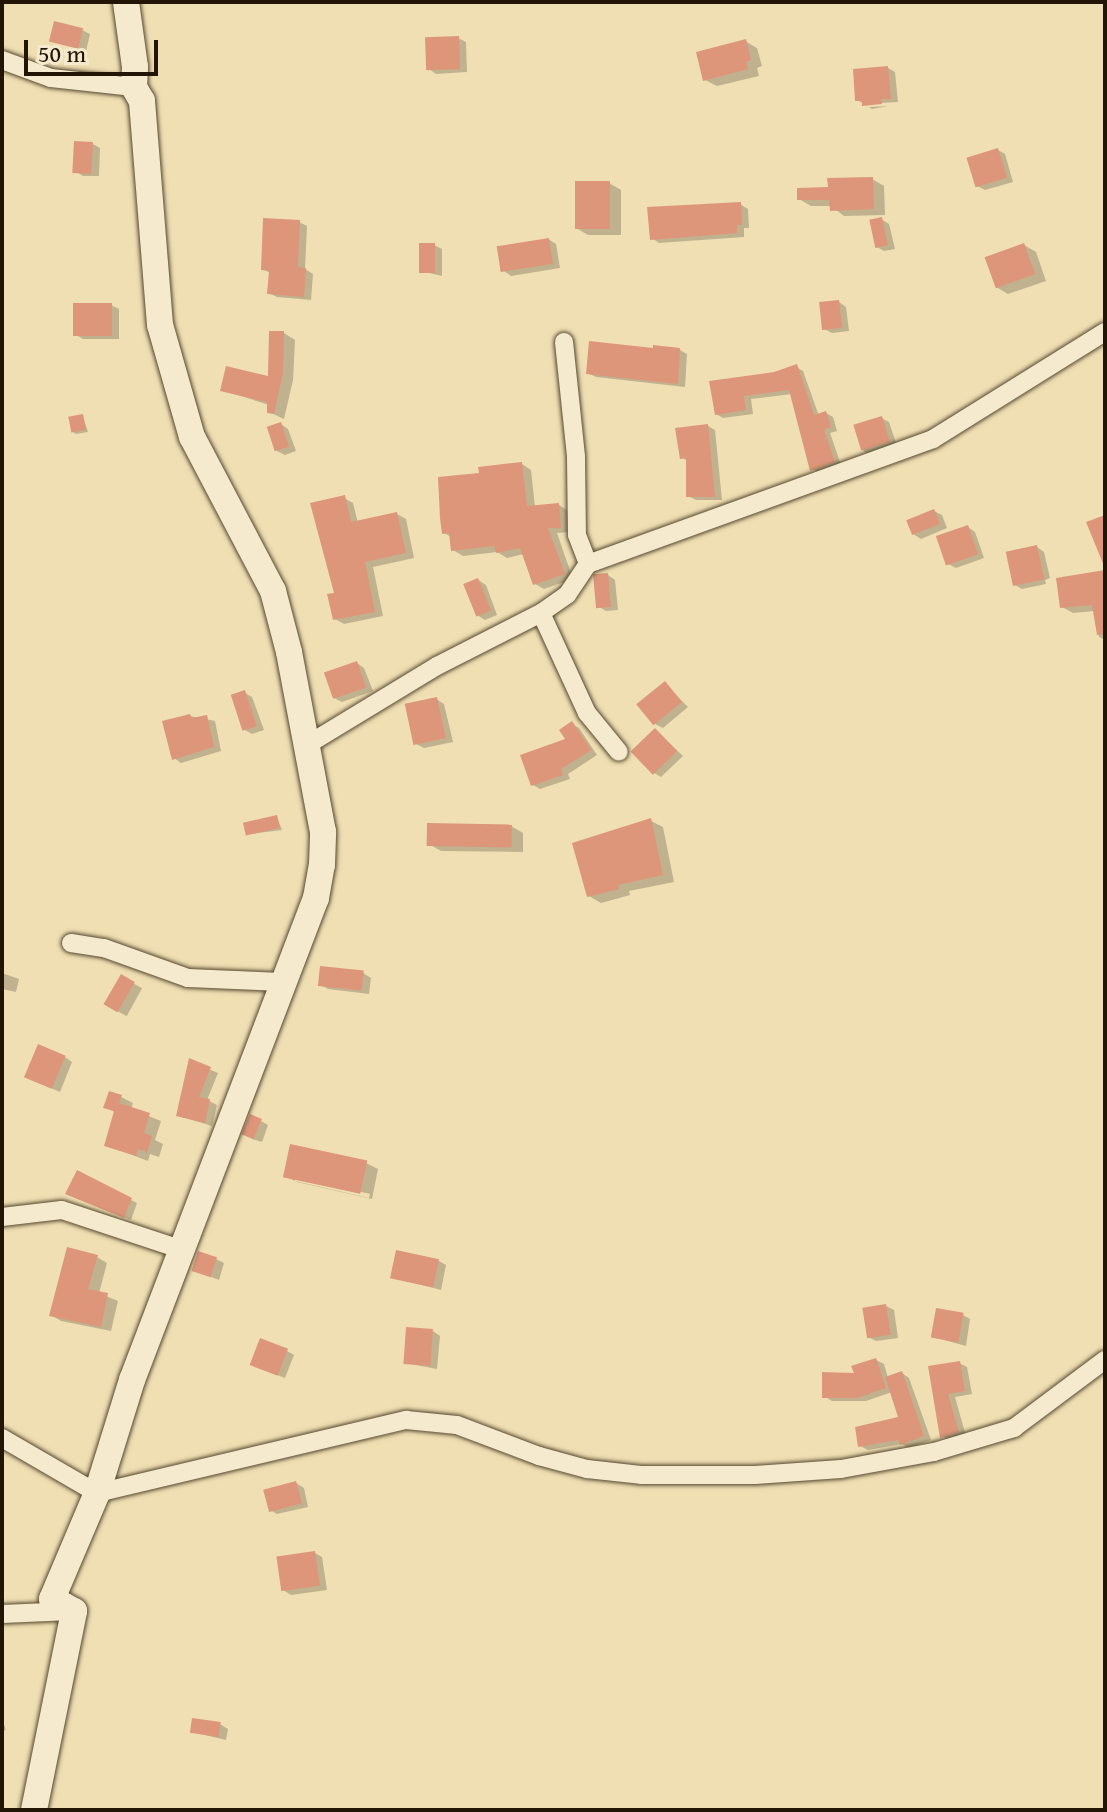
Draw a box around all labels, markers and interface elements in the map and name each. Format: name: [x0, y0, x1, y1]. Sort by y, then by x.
scale bar: [28, 24, 162, 74]
text: 50 m: [38, 36, 86, 71]

